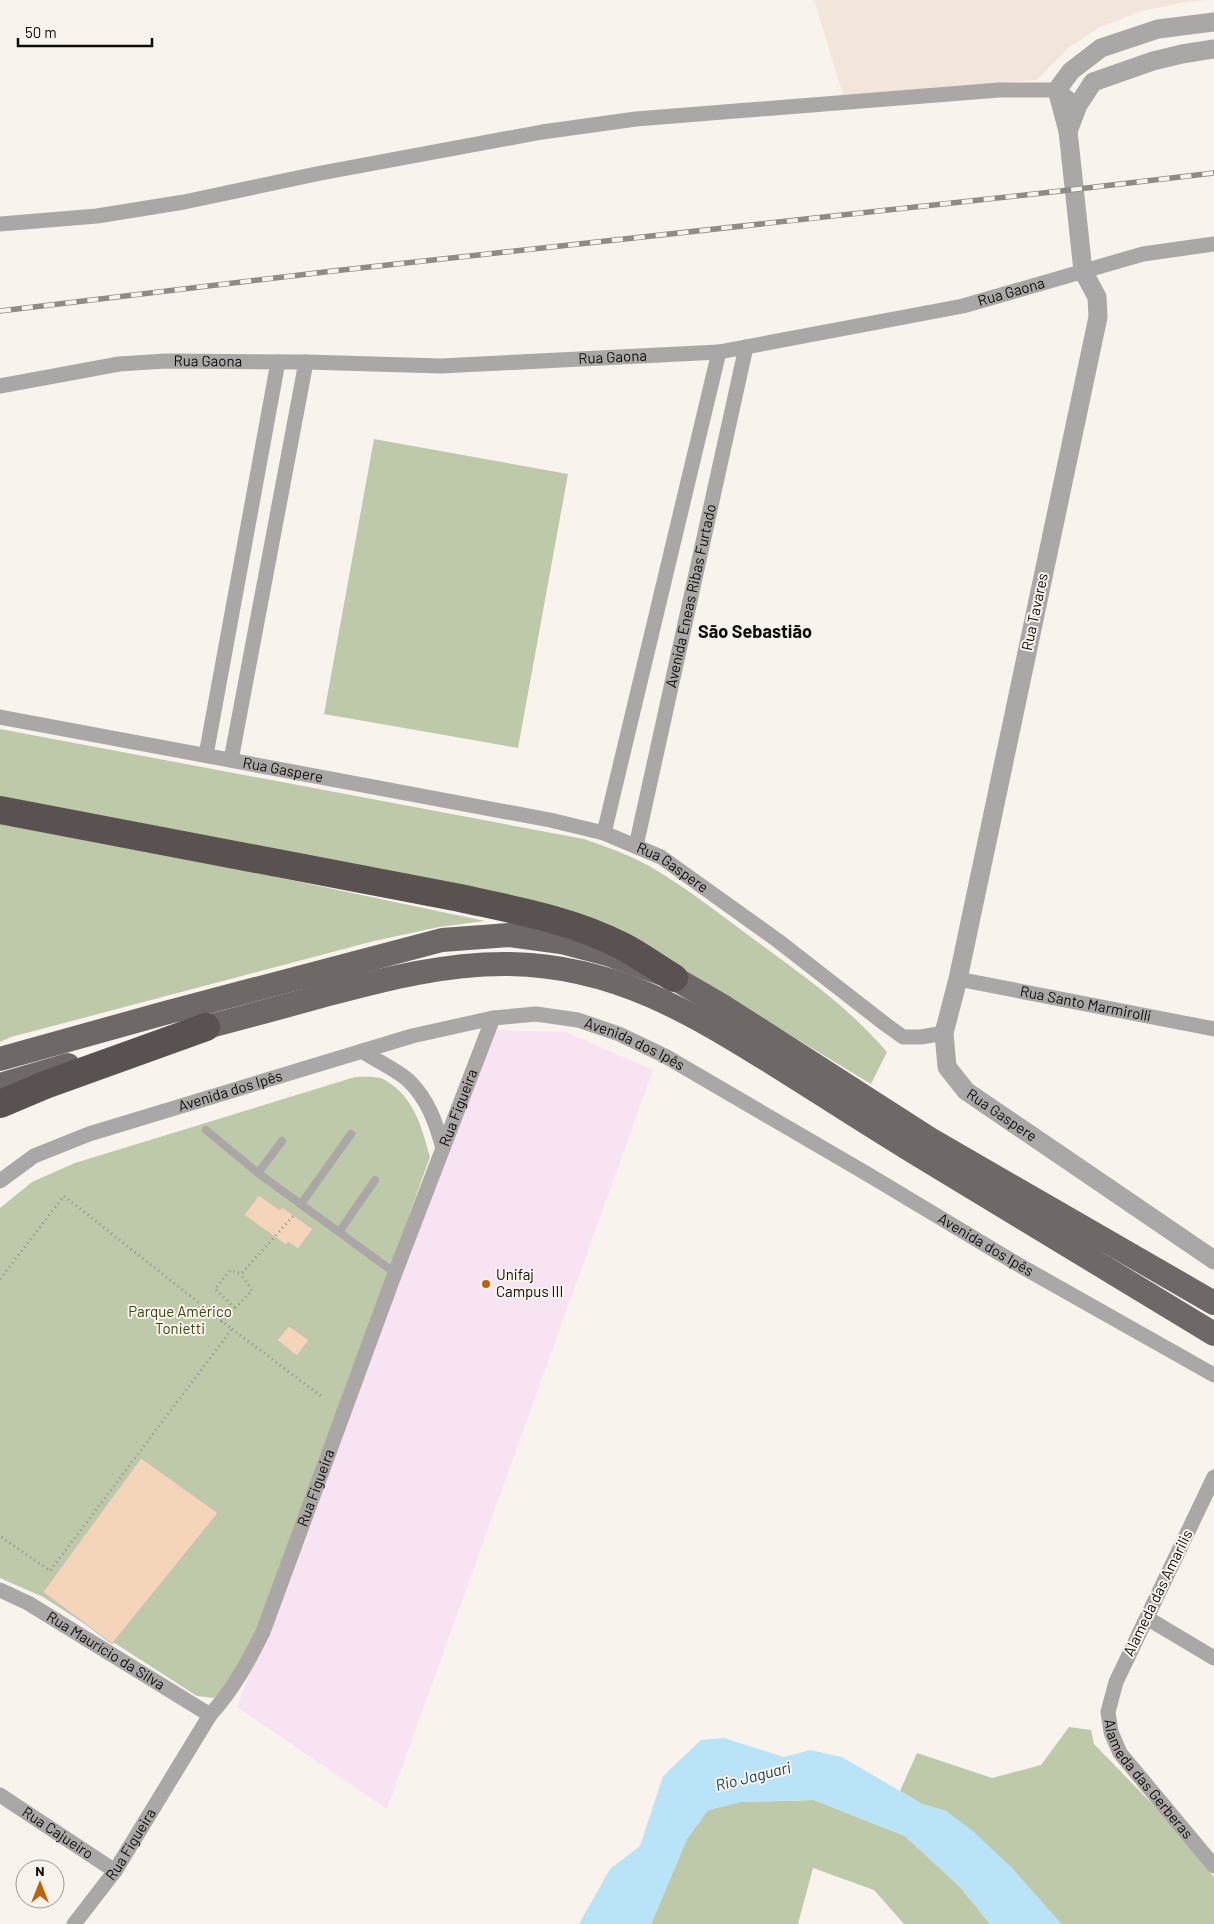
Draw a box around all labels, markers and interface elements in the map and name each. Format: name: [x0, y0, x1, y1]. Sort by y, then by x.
scale bar: [18, 15, 151, 47]
text: 50 m: [25, 23, 57, 41]
street label: Rua Gaona: [975, 273, 1046, 309]
street label: Rua Gaona: [578, 346, 647, 367]
street label: Rua Gaona: [174, 351, 242, 370]
street label: Avenida Eneas Ribas Furtado: [661, 502, 719, 689]
street label: Rua Tavares: [1017, 571, 1051, 652]
district label: São Sebastião: [698, 620, 812, 642]
street label: Rua Gaspere: [242, 753, 325, 785]
street label: Rua Gaspere: [634, 838, 712, 896]
street label: Rua Santo Marmirolli: [1019, 981, 1153, 1025]
street label: Avenida dos Ipês: [582, 1013, 688, 1074]
street label: Avenida dos Ipês: [176, 1066, 284, 1115]
street label: Rua Figueira: [435, 1066, 481, 1149]
street label: Rua Gaspere: [963, 1084, 1041, 1145]
street label: Avenida dos Ipês: [935, 1209, 1037, 1279]
place label: Unifaj Campus III: [496, 1265, 563, 1300]
marker: Unifaj Campus III: [480, 1278, 492, 1290]
park label: Parque Américo Tonietti: [128, 1302, 232, 1337]
street label: Rua Figueira: [293, 1446, 338, 1529]
street label: Alameda das Amarilis: [1119, 1526, 1196, 1659]
street label: Rua Maurício da Silva: [44, 1607, 169, 1693]
street label: Alameda das Gerberas: [1101, 1718, 1197, 1842]
water label: Rio Jaguari: [713, 1757, 793, 1794]
street label: Rua Cajueiro: [19, 1802, 97, 1862]
street label: Rua Figueira: [101, 1805, 159, 1884]
north arrow: [15, 1859, 65, 1909]
text: N: [35, 1862, 45, 1879]

